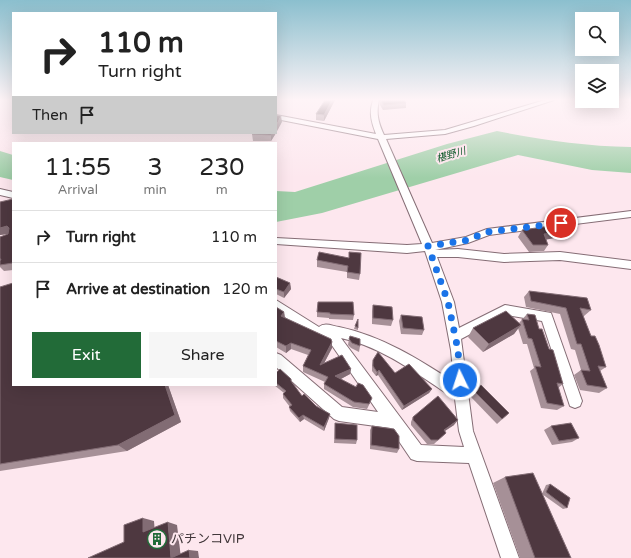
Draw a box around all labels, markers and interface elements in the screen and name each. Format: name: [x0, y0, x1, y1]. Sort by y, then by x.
map controls: [575, 12, 619, 108]
button: search: [575, 12, 619, 56]
text: 110 m: [98, 26, 184, 60]
icon: right: [32, 28, 84, 80]
text: Turn right: [98, 60, 182, 82]
button: layers: [575, 64, 619, 108]
icon: arrive: [76, 104, 98, 126]
text: Then: [32, 106, 68, 124]
water label: 椹野川: [435, 145, 468, 165]
text: 11:55: [45, 153, 111, 182]
text: 3: [148, 153, 163, 182]
text: 230: [199, 153, 244, 182]
text: Arrival: [58, 182, 98, 198]
text: min: [144, 182, 167, 198]
text: m: [216, 182, 228, 198]
pin: [544, 206, 578, 240]
icon: arrive: [550, 212, 572, 234]
icon: right: [32, 226, 54, 248]
text: Turn right: [66, 228, 136, 246]
text: 110 m: [211, 228, 257, 246]
icon: arrive: [32, 278, 54, 300]
text: Arrive at destination: [66, 280, 210, 298]
text: 120 m: [222, 280, 268, 298]
button: Exit: [32, 332, 141, 378]
button: Share: [149, 332, 257, 378]
position arrow: [439, 359, 481, 401]
building icon: パチンコVIP: [146, 528, 168, 550]
place label: パチンコVIP: [171, 531, 245, 547]

